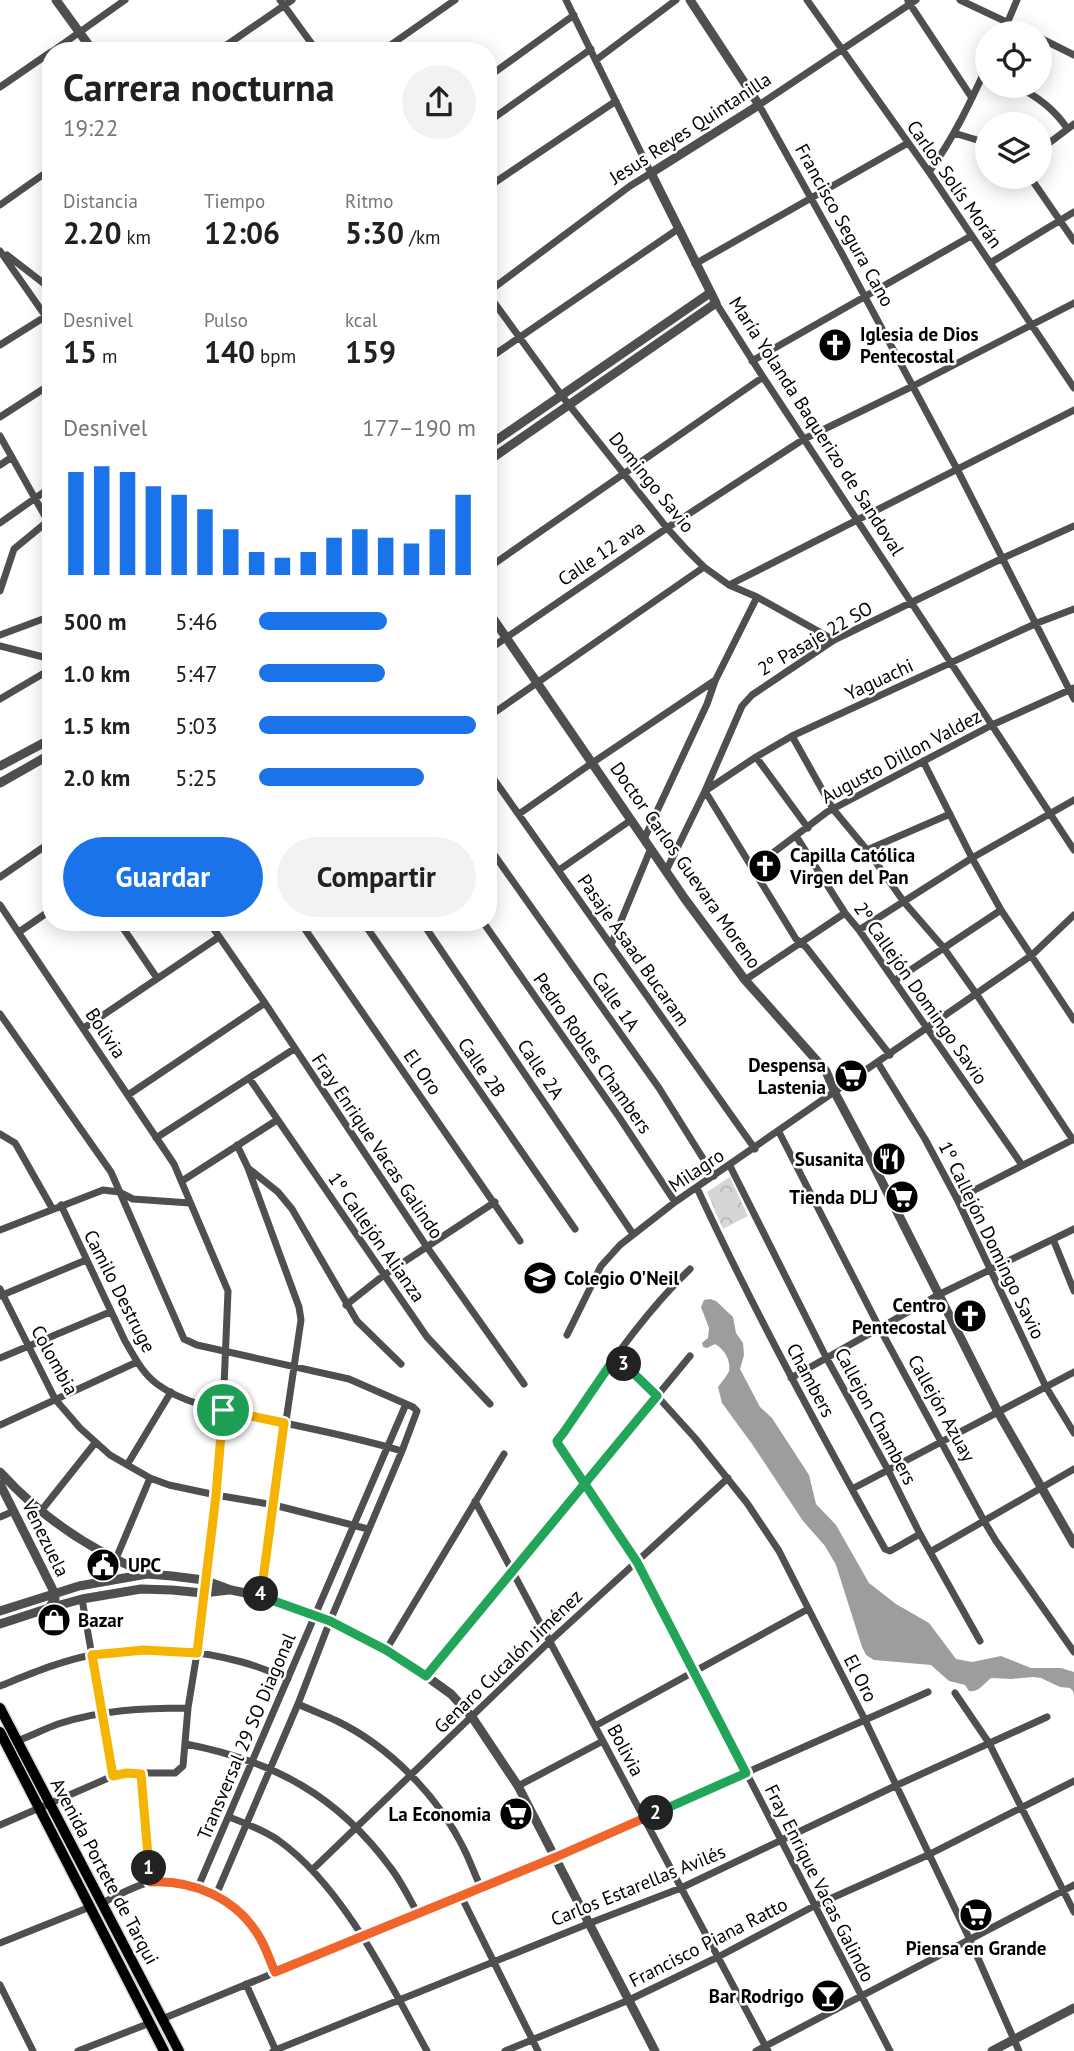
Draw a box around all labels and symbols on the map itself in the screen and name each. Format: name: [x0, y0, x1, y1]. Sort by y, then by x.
street label: Jesus Reyes Quintanilla: [604, 67, 775, 190]
street label: Carlos Solís Morán: [902, 115, 1008, 253]
street label: Francisco Segura Cano: [790, 139, 900, 311]
street label: María Yolanda Baquerizo de Sandoval: [724, 292, 910, 560]
place label: Iglesia de Dios Pentecostal: [860, 322, 979, 368]
church icon: Iglesia de Dios Pentecostal: [816, 326, 854, 364]
street label: Domingo Savio: [604, 427, 700, 537]
street label: Calle 12 ava: [553, 515, 649, 591]
street label: 2º Pasaje 22 SO: [753, 595, 877, 681]
street label: Yaguachi: [841, 653, 917, 705]
street label: Augusto Dillon Valdez: [817, 704, 985, 808]
street label: Doctor Carlos Guevara Moreno: [605, 757, 767, 973]
place label: Capilla Católica Virgen del Pan: [789, 843, 915, 889]
church icon: Capilla Católica Virgen del Pan: [746, 847, 784, 885]
street label: Pasaje Asaad Bucaram: [573, 869, 695, 1031]
street label: 2º Callejón Domingo Savio: [849, 897, 993, 1089]
street label: Calle 1A: [587, 967, 645, 1035]
street label: Pedro Robles Chambers: [528, 968, 658, 1138]
street label: Bolivia: [81, 1003, 131, 1063]
street label: Calle 2B: [453, 1033, 511, 1101]
street label: Calle 2A: [512, 1034, 570, 1104]
street label: El Oro: [399, 1044, 447, 1100]
street label: Fray Enrique Vacas Galindo: [307, 1049, 449, 1243]
place label: Despensa Lastenia: [748, 1053, 826, 1099]
supermarket icon: Despensa Lastenia: [832, 1057, 870, 1095]
street label: 1º Callejón Domingo Savio: [934, 1137, 1050, 1343]
restaurant icon: Susanita: [870, 1140, 908, 1178]
street label: Milagro: [664, 1143, 728, 1197]
place label: Susanita: [795, 1147, 864, 1171]
street label: 1º Callejón Alianza: [323, 1167, 431, 1307]
supermarket icon: Tienda DLJ: [883, 1178, 921, 1216]
place label: Tienda DLJ: [789, 1185, 878, 1209]
street label: Camilo Destruge: [79, 1226, 161, 1356]
school or university icon: Colegio O'Neil: [521, 1259, 559, 1297]
place label: Colegio O'Neil: [564, 1266, 679, 1290]
place label: Centro Pentecostal: [852, 1293, 946, 1339]
church icon: Centro Pentecostal: [951, 1297, 989, 1335]
street label: Colombia: [26, 1321, 84, 1399]
street label: Chambers: [782, 1339, 840, 1421]
street label: Callejon Chambers: [830, 1343, 922, 1489]
pin: 3: [606, 1346, 642, 1382]
street label: Callejón Azuay: [903, 1350, 981, 1466]
pin: [193, 1380, 253, 1440]
street label: Venezuela: [17, 1495, 75, 1580]
public building icon: UPC: [84, 1546, 122, 1584]
place label: UPC: [128, 1553, 162, 1577]
pin: 4: [244, 1576, 278, 1612]
street label: Genaro Cucalón Jiménez: [429, 1584, 587, 1738]
shop icon: Bazar: [35, 1601, 73, 1639]
place label: Bazar: [78, 1608, 124, 1632]
street label: Transversal 29 SO Diagonal: [191, 1628, 301, 1843]
street label: El Oro: [839, 1650, 883, 1706]
street label: Bolivia: [602, 1720, 650, 1780]
street label: Avenida Portete de Tarqui: [46, 1774, 164, 1968]
street label: Fray Enrique Vacas Galindo: [760, 1780, 880, 1986]
supermarket icon: La Economia: [497, 1795, 535, 1833]
pin: 2: [638, 1796, 674, 1830]
place label: La Economia: [389, 1802, 491, 1826]
street label: Carlos Estarellas Avilés: [547, 1839, 729, 1931]
pin: 1: [132, 1850, 166, 1885]
street label: Francisco Piana Ratto: [625, 1892, 791, 1992]
supermarket icon: Piensa en Grande: [957, 1896, 995, 1934]
place label: Piensa en Grande: [906, 1936, 1046, 1960]
bar icon: Bar Rodrigo: [809, 1977, 847, 2015]
place label: Bar Rodrigo: [709, 1984, 804, 2008]

